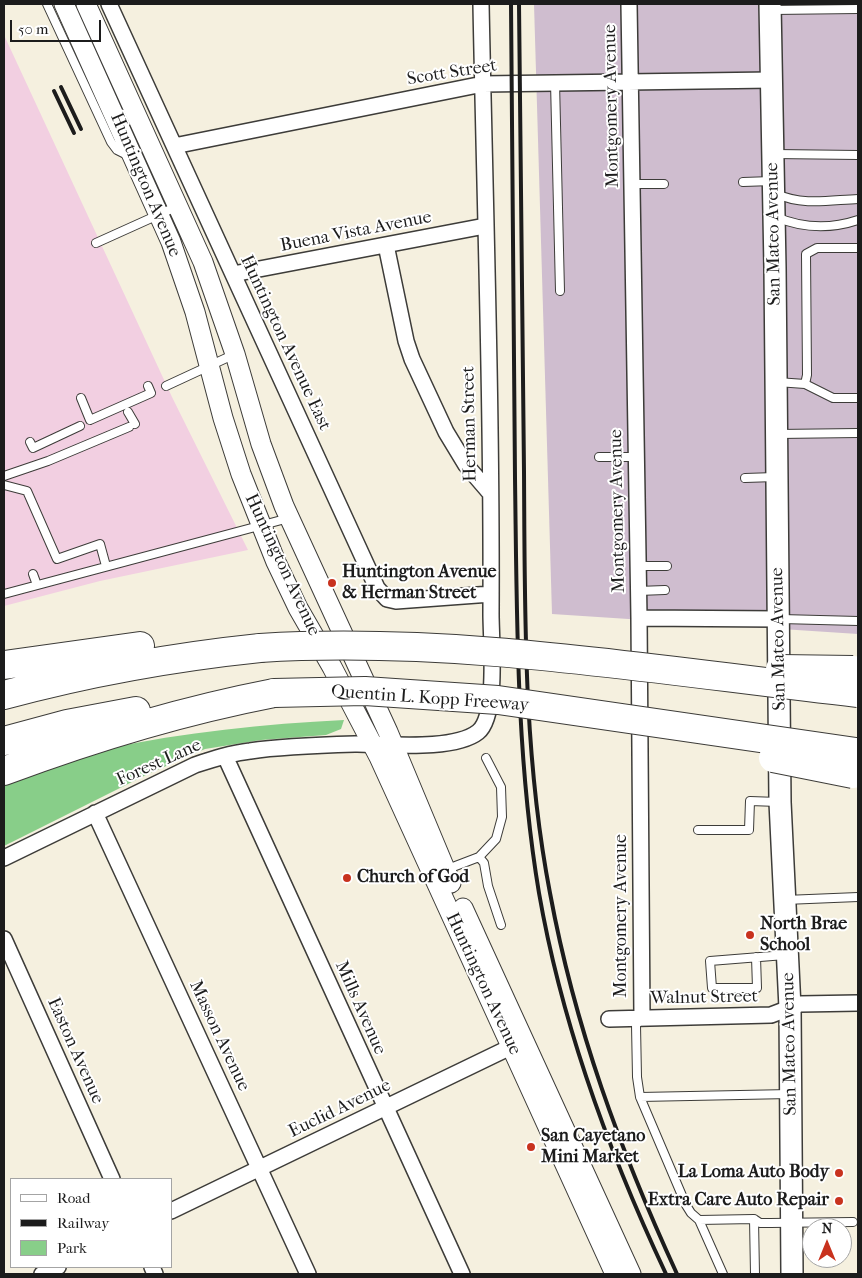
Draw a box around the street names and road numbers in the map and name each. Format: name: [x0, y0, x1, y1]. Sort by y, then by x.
street label: Montgomery Avenue: [600, 24, 624, 188]
street label: Scott Street: [406, 55, 498, 91]
street label: Huntington Avenue: [105, 110, 185, 260]
street label: San Mateo Avenue: [762, 162, 786, 306]
street label: Buena Vista Avenue: [279, 207, 433, 257]
street label: Huntington Avenue East: [235, 252, 335, 434]
street label: Herman Street: [458, 366, 482, 482]
street label: Montgomery Avenue: [606, 429, 630, 593]
street label: Huntington Avenue: [240, 490, 324, 640]
street label: San Mateo Avenue: [767, 567, 791, 711]
street label: Quentin L. Kopp Freeway: [330, 681, 530, 717]
street label: Forest Lane: [113, 735, 205, 791]
street label: Montgomery Avenue: [611, 834, 633, 998]
street label: Huntington Avenue: [441, 909, 525, 1059]
street label: Mills Avenue: [330, 958, 390, 1058]
street label: San Mateo Avenue: [778, 972, 802, 1116]
street label: Masson Avenue: [184, 977, 254, 1095]
street label: Walnut Street: [650, 986, 758, 1010]
street label: Easton Avenue: [42, 995, 108, 1107]
street label: Euclid Avenue: [285, 1075, 395, 1143]

